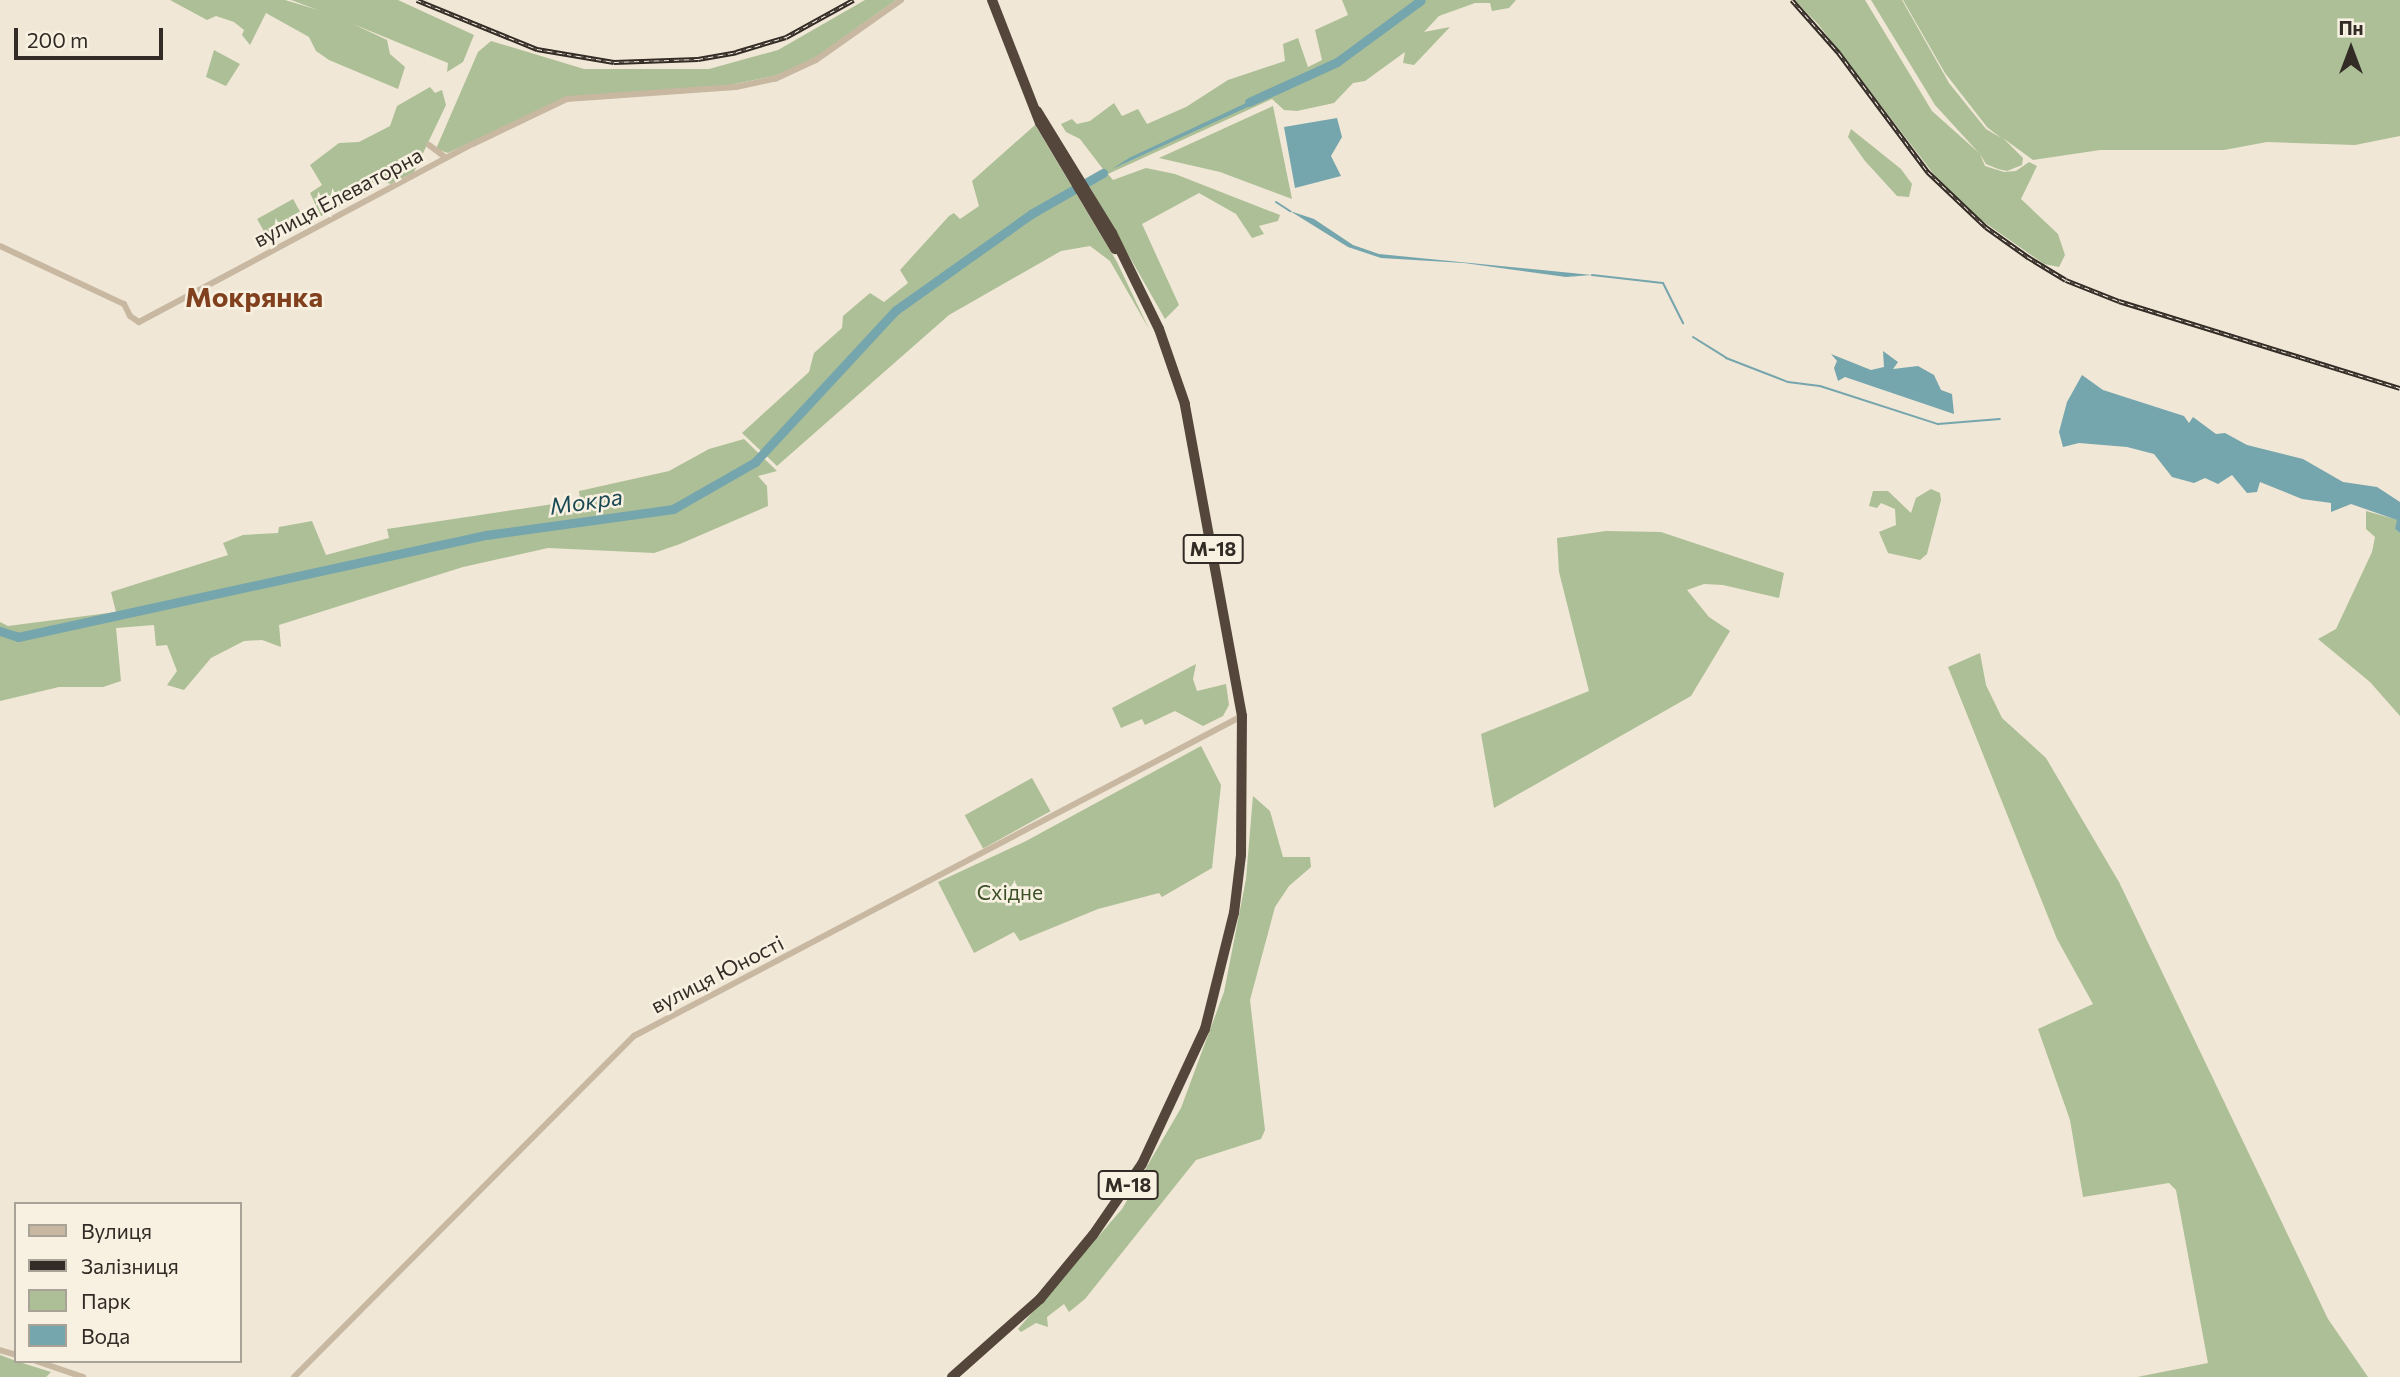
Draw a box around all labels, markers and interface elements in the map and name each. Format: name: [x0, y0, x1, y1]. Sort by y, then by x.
scale bar: [18, 14, 166, 58]
north arrow: [2316, 14, 2386, 84]
text: Пн: [2338, 16, 2364, 39]
text: 200 m: [27, 27, 88, 52]
street label: вулиця Елеваторна: [249, 142, 427, 252]
district label: Мокрянка: [185, 279, 323, 313]
water label: Мокра: [548, 482, 624, 520]
road number: М-18: [1182, 534, 1244, 564]
park label: Східне: [977, 879, 1043, 905]
street label: вулиця Юності: [646, 930, 788, 1018]
road number: М-18: [1096, 1170, 1160, 1200]
legend: [14, 1202, 242, 1363]
text: Вулиця: [81, 1218, 152, 1243]
text: Залізниця: [81, 1253, 179, 1278]
text: Парк: [81, 1288, 131, 1313]
text: Вода: [81, 1323, 130, 1348]

